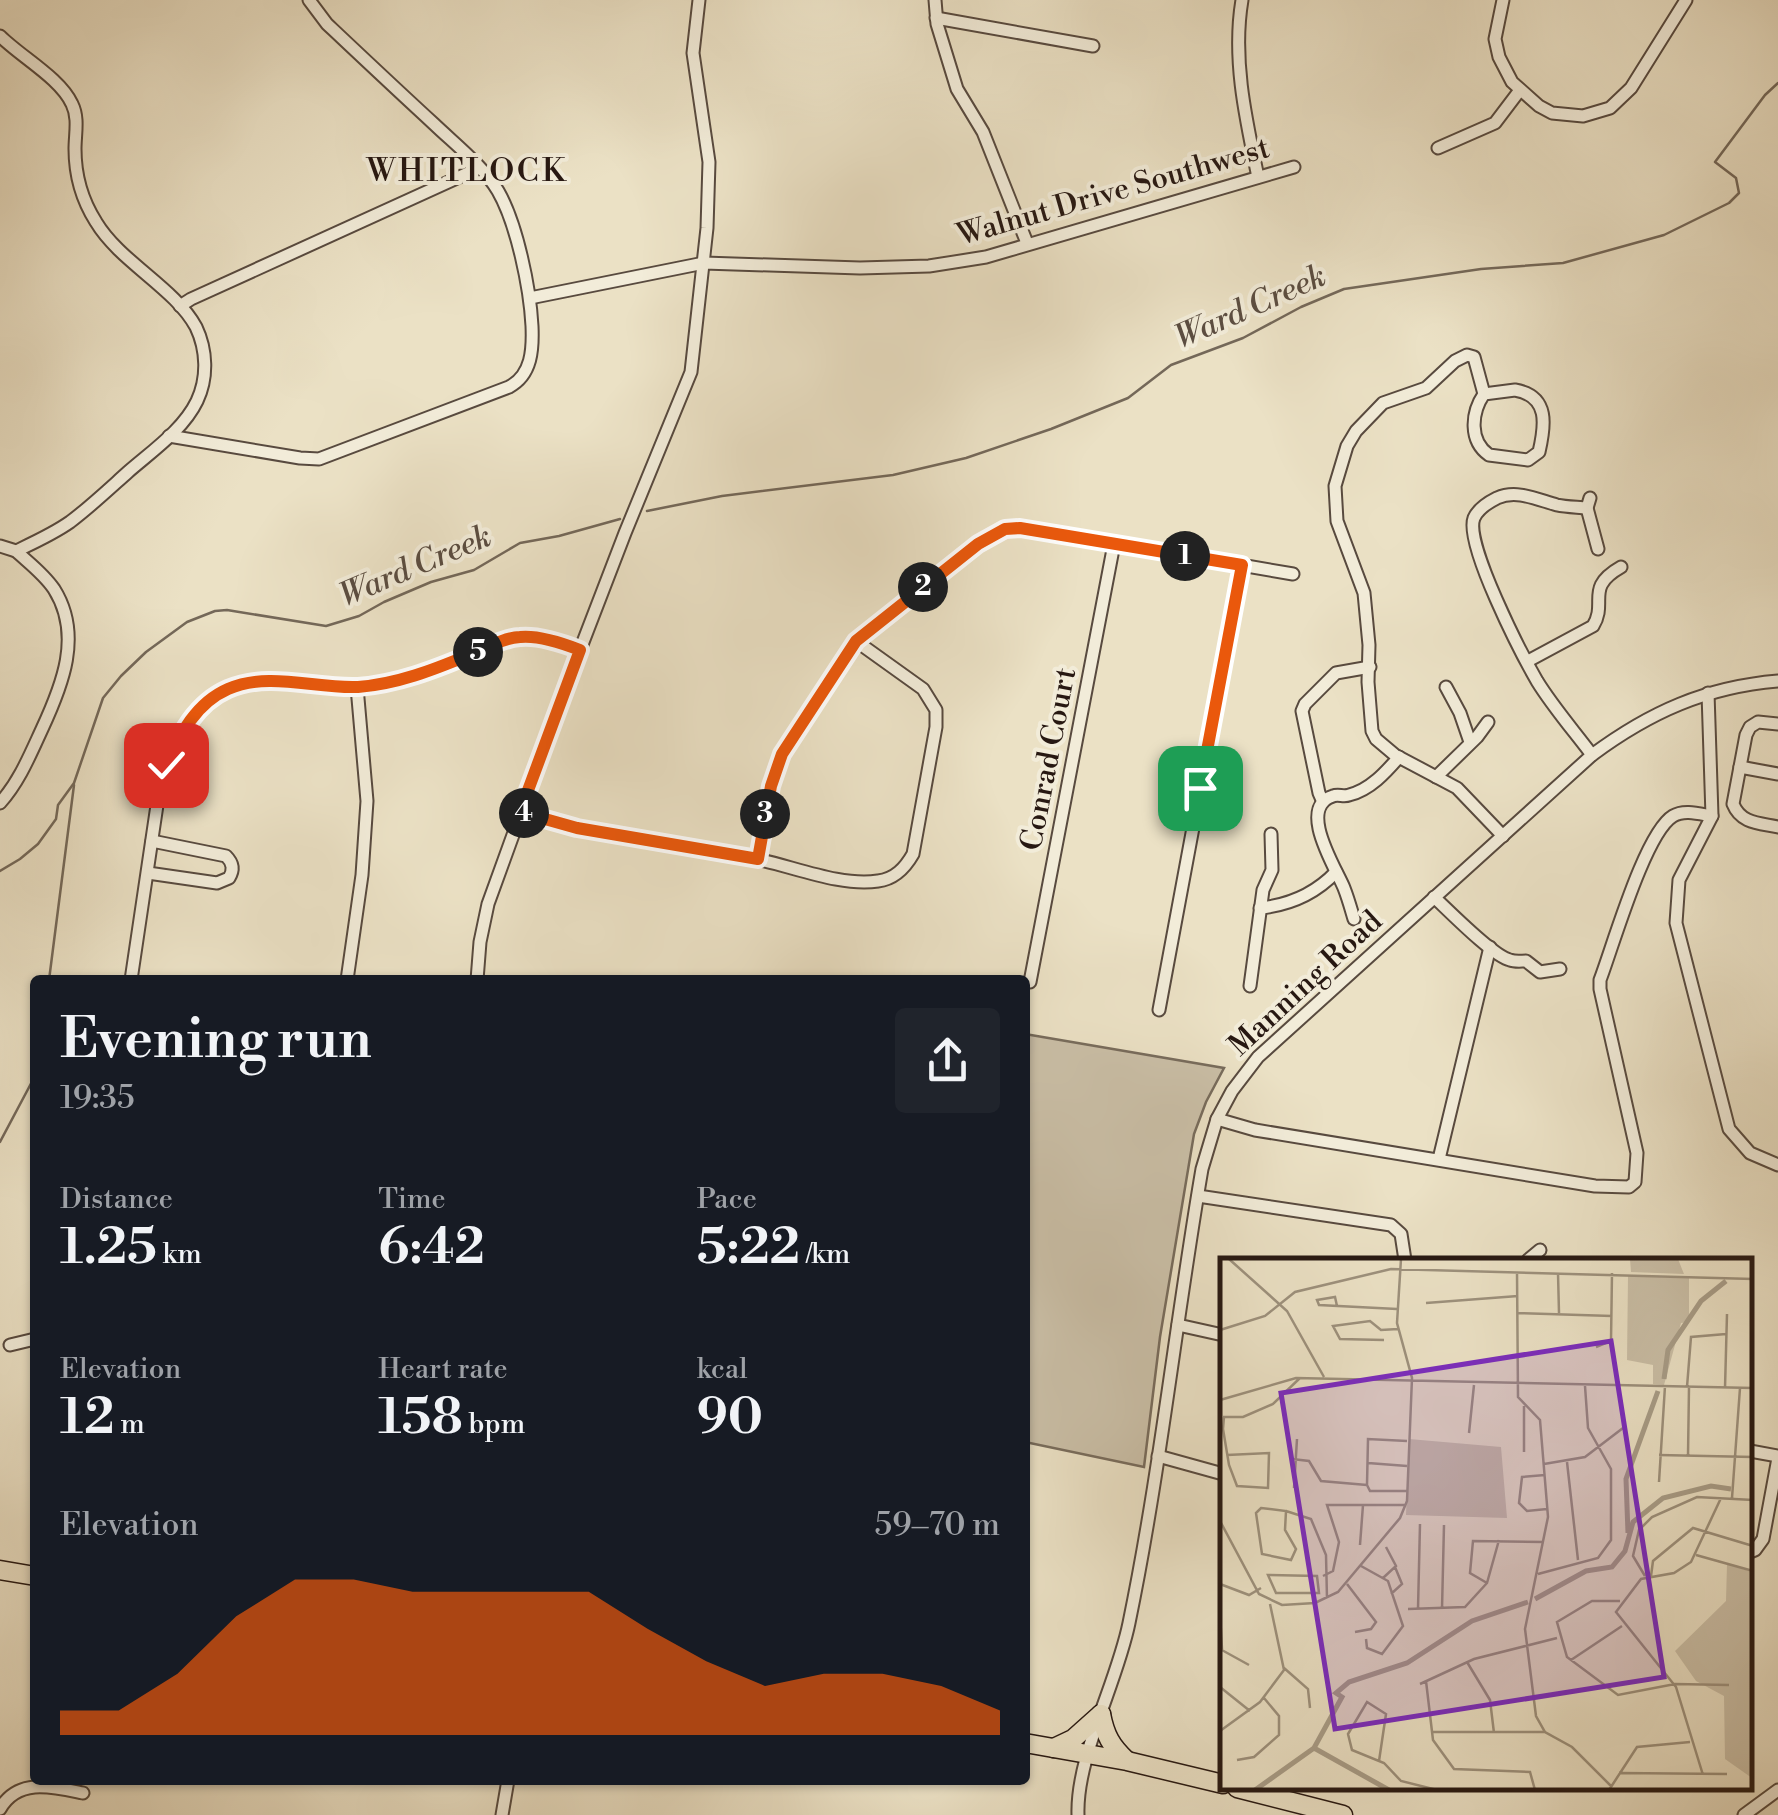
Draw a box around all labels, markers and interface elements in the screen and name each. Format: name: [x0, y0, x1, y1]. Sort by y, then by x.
street label: Walnut Drive Southwest: [952, 129, 1274, 255]
district label: WHITLOCK: [366, 151, 568, 191]
water label: Ward Creek: [1169, 256, 1332, 358]
water label: Ward Creek: [333, 516, 497, 616]
pin: 1: [1160, 531, 1210, 581]
text: 1: [1178, 538, 1192, 573]
pin: 2: [898, 562, 948, 612]
text: 2: [914, 569, 932, 604]
pin: 5: [453, 627, 503, 677]
text: 5: [469, 634, 487, 669]
street label: Conrad Court: [1013, 664, 1085, 854]
pin: [124, 723, 209, 808]
icon: check: [139, 738, 194, 793]
pin: [1158, 746, 1243, 831]
icon: arrive: [1173, 761, 1228, 816]
pin: 4: [499, 788, 549, 838]
pin: 3: [740, 789, 790, 839]
text: 4: [515, 795, 533, 830]
text: 3: [757, 796, 773, 831]
street label: Manning Road: [1221, 903, 1391, 1065]
text: Evening run: [60, 1006, 372, 1075]
button: share: [895, 1008, 1000, 1113]
text: 19:35: [60, 1078, 135, 1118]
text: Distance: [60, 1182, 173, 1217]
text: Time: [378, 1182, 446, 1217]
text: Pace: [697, 1182, 757, 1217]
text: 1.25: [60, 1217, 157, 1279]
text: 6:42: [378, 1217, 485, 1279]
text: 5:22: [697, 1217, 800, 1279]
text: km: [157, 1237, 202, 1272]
text: /km: [800, 1237, 850, 1272]
inset map: [1220, 1258, 1753, 1790]
text: Elevation: [60, 1352, 181, 1387]
text: Heart rate: [378, 1352, 508, 1387]
text: kcal: [697, 1352, 747, 1387]
text: 12: [60, 1387, 115, 1449]
text: 158: [378, 1387, 463, 1449]
text: 90: [697, 1387, 763, 1449]
text: m: [115, 1407, 145, 1442]
text: bpm: [463, 1407, 525, 1442]
text: Elevation: [60, 1505, 199, 1545]
text: 59–70 m: [875, 1505, 1000, 1545]

